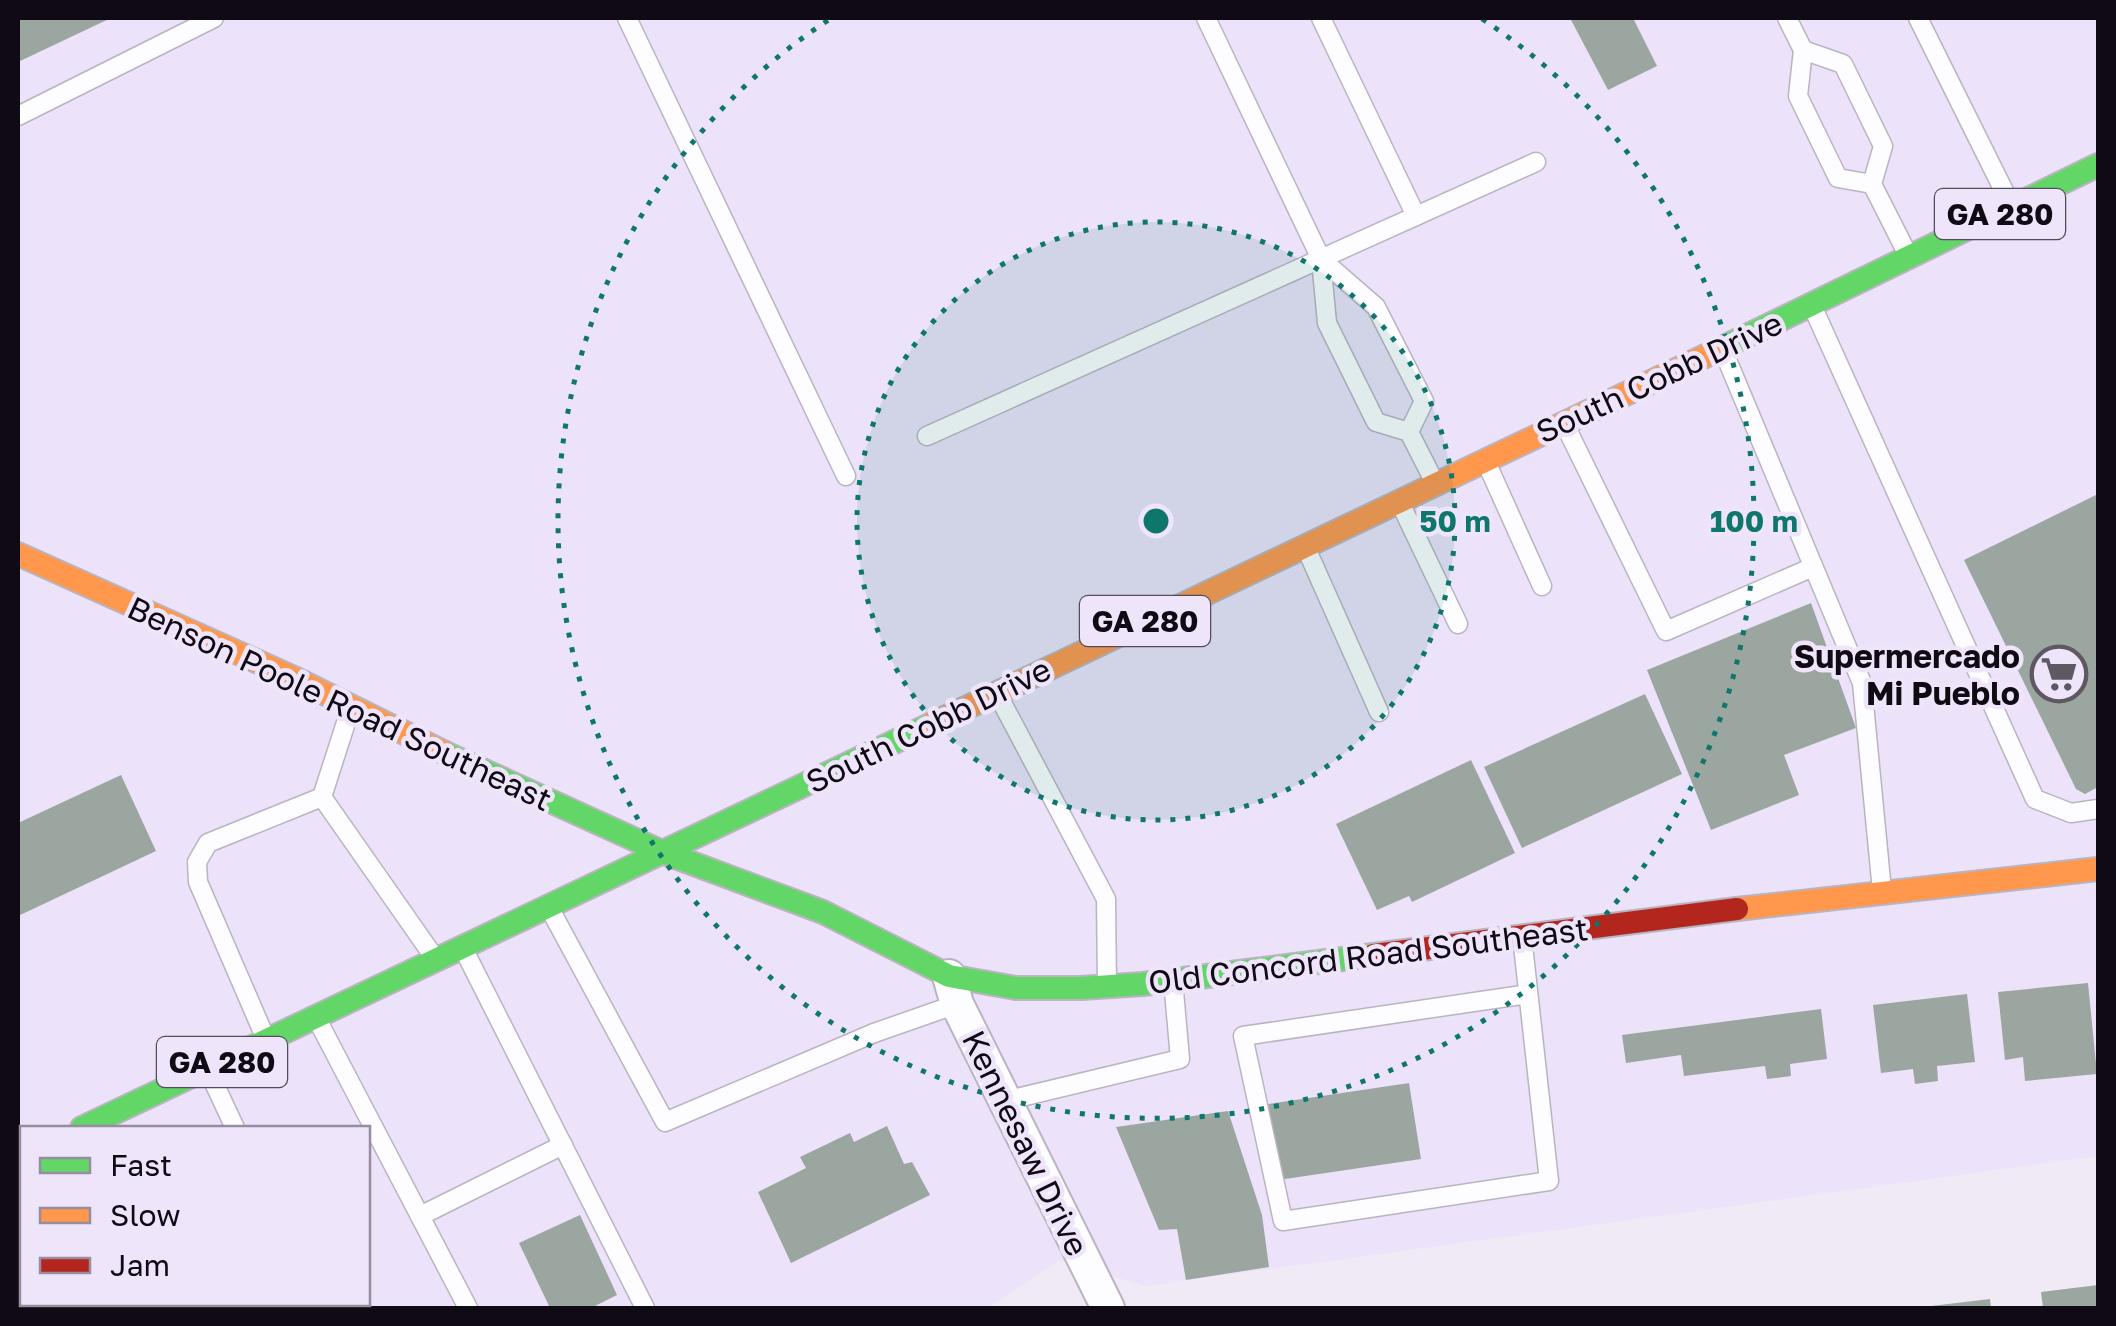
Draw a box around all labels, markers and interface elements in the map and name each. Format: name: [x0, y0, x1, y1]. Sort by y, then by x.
road number: GA 280: [1935, 189, 2065, 239]
street label: South Cobb Drive: [1530, 303, 1788, 451]
centre of rings: [1138, 503, 1174, 539]
text: 50 m: [1419, 503, 1491, 539]
text: 100 m: [1710, 503, 1798, 539]
street label: Benson Poole Road Southeast: [122, 588, 558, 818]
road number: GA 280: [1080, 596, 1210, 646]
place label: Supermercado Mi Pueblo: [1794, 637, 2020, 712]
supermarket icon: Supermercado Mi Pueblo: [2029, 644, 2089, 704]
street label: South Cobb Drive: [800, 649, 1056, 801]
street label: Old Concord Road Southeast: [1146, 909, 1590, 1001]
street label: Kennesaw Drive: [955, 1024, 1097, 1262]
road number: GA 280: [157, 1037, 287, 1087]
legend: [20, 1126, 370, 1306]
text: Fast: [110, 1147, 172, 1183]
text: Slow: [110, 1197, 181, 1233]
text: Jam: [110, 1247, 170, 1283]

